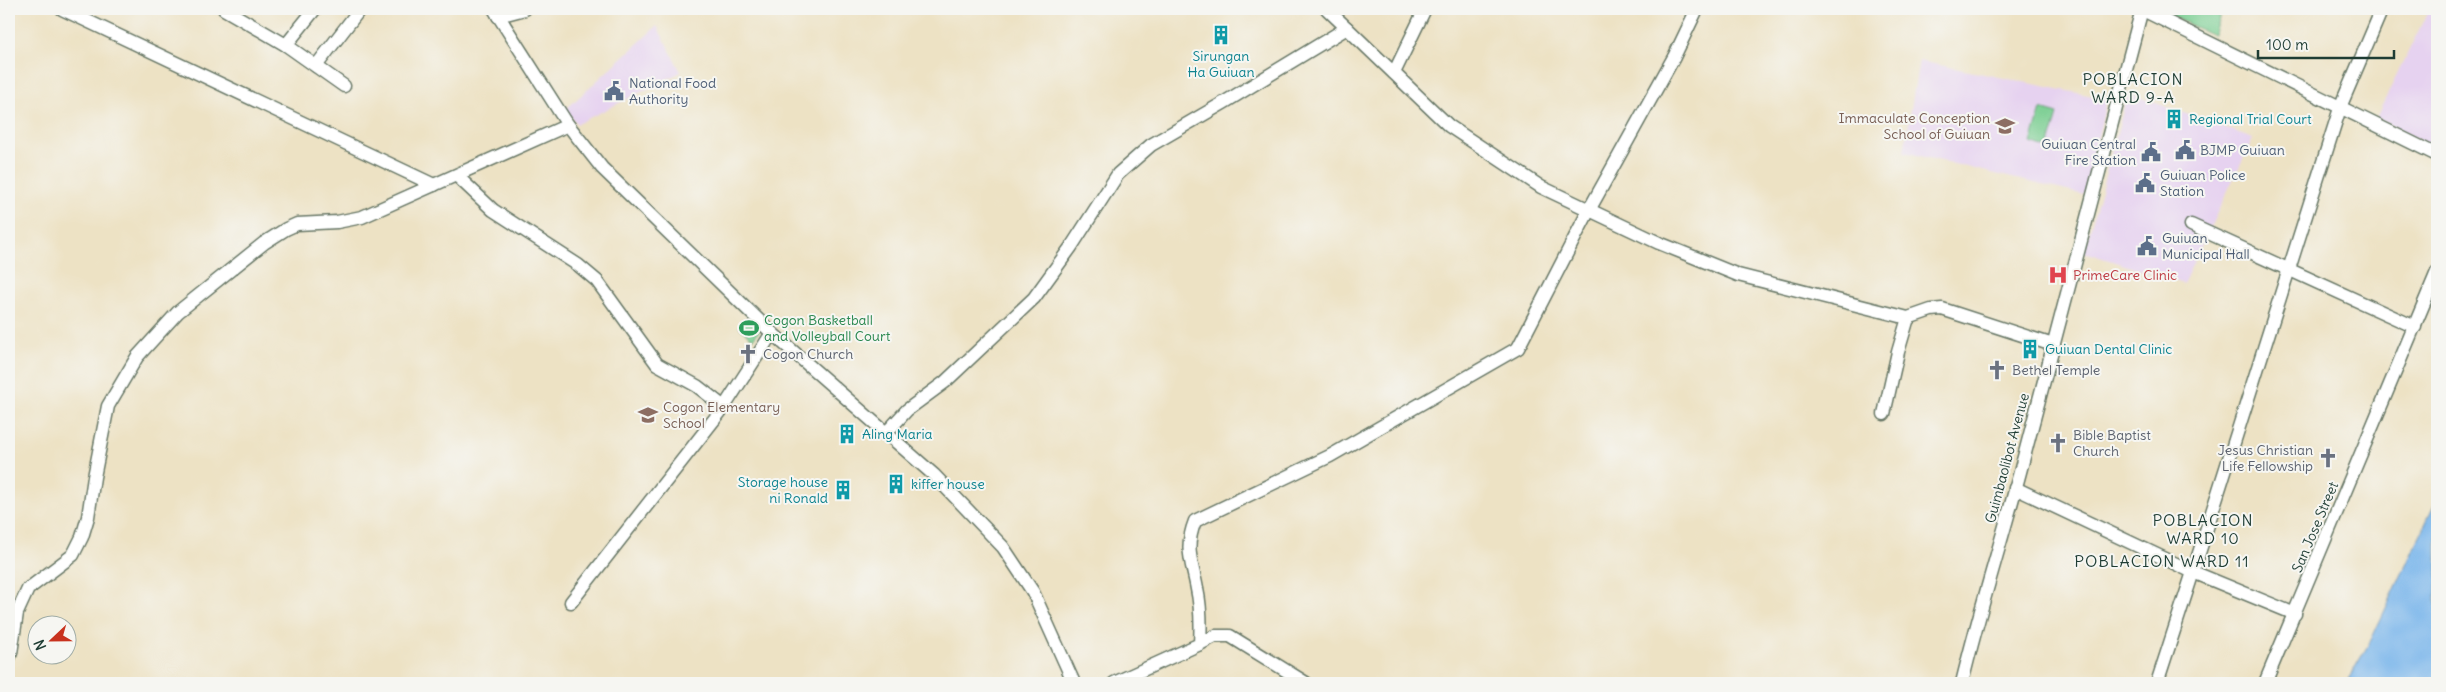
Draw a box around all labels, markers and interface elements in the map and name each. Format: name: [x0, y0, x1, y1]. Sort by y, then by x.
building icon: Sirungan Ha Guiuan: [1210, 24, 1232, 46]
scale bar: [2258, 28, 2395, 60]
text: 100 m: [2266, 35, 2308, 54]
place label: Sirungan Ha Guiuan: [1187, 47, 1255, 81]
district label: POBLACION WARD 9-A: [2082, 69, 2184, 107]
place label: National Food Authority: [629, 74, 716, 108]
public building icon: National Food Authority: [603, 80, 625, 102]
building icon: Regional Trial Court: [2163, 108, 2185, 130]
place label: Immaculate Conception School of Guiuan: [1838, 109, 1990, 143]
place label: Regional Trial Court: [2189, 110, 2312, 128]
school or university icon: Immaculate Conception School of Guiuan: [1994, 115, 2016, 137]
place label: Guiuan Central Fire Station: [2041, 135, 2136, 169]
public building icon: BJMP Guiuan: [2174, 139, 2196, 161]
public building icon: Guiuan Central Fire Station: [2140, 141, 2162, 163]
place label: BJMP Guiuan: [2200, 141, 2285, 159]
place label: Guiuan Police Station: [2160, 166, 2246, 200]
public building icon: Guiuan Police Station: [2134, 172, 2156, 194]
place label: Guiuan Municipal Hall: [2162, 229, 2250, 263]
public building icon: Guiuan Municipal Hall: [2136, 235, 2158, 257]
hospital icon: PrimeCare Clinic: [2047, 264, 2069, 286]
place label: PrimeCare Clinic: [2073, 266, 2177, 284]
place label: Cogon Basketball and Volleyball Court: [764, 311, 891, 345]
sports icon: Cogon Basketball and Volleyball Court: [738, 317, 760, 339]
building icon: Guiuan Dental Clinic: [2019, 338, 2041, 360]
place label: Guiuan Dental Clinic: [2045, 340, 2172, 358]
church icon: Cogon Church: [737, 343, 759, 365]
place label: Cogon Church: [763, 345, 853, 363]
church icon: Bethel Temple: [1986, 359, 2008, 381]
place label: Bethel Temple: [2012, 361, 2100, 379]
street label: Guimbaolibot Avenue: [1981, 391, 2033, 525]
place label: Cogon Elementary School: [663, 398, 780, 432]
school or university icon: Cogon Elementary School: [637, 404, 659, 426]
building icon: Aling Maria: [836, 423, 858, 445]
place label: Aling Maria: [862, 425, 933, 443]
place label: Bible Baptist Church: [2073, 426, 2151, 460]
church icon: Bible Baptist Church: [2047, 432, 2069, 454]
place label: Jesus Christian Life Fellowship: [2218, 441, 2313, 475]
church icon: Jesus Christian Life Fellowship: [2317, 447, 2339, 469]
place label: Storage house ni Ronald: [738, 473, 828, 507]
building icon: kiffer house: [885, 473, 907, 495]
place label: kiffer house: [911, 475, 985, 493]
building icon: Storage house ni Ronald: [832, 479, 854, 501]
street label: San Jose Street: [2288, 479, 2342, 575]
district label: POBLACION WARD 10: [2152, 510, 2254, 548]
district label: POBLACION WARD 11: [2074, 551, 2250, 571]
north arrow: [28, 614, 78, 664]
text: N: [30, 637, 50, 653]

